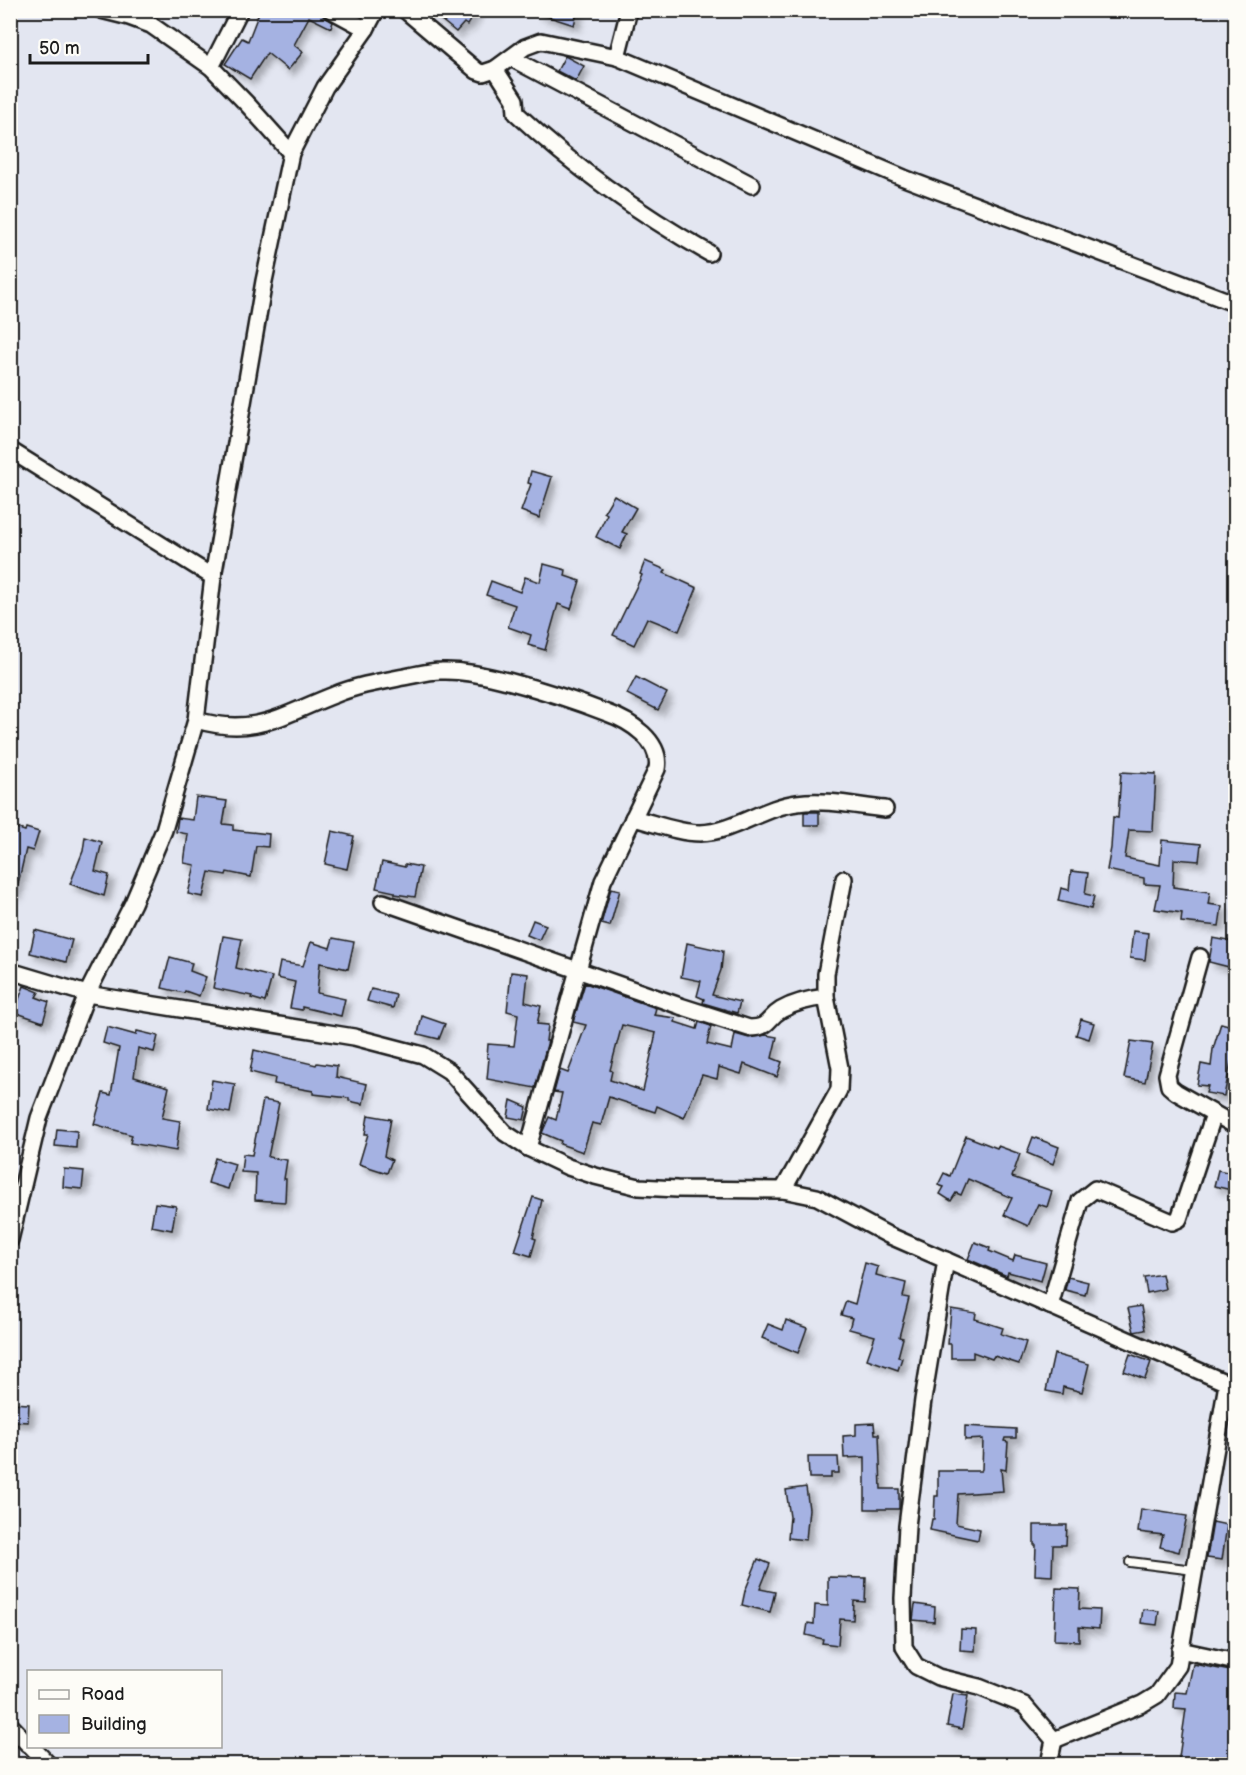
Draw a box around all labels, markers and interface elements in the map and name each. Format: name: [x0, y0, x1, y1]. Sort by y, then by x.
scale bar: [30, 27, 148, 65]
text: 50 m: [39, 38, 80, 59]
legend: [27, 1670, 222, 1748]
text: Road: [81, 1684, 125, 1705]
text: Building: [81, 1714, 147, 1735]

